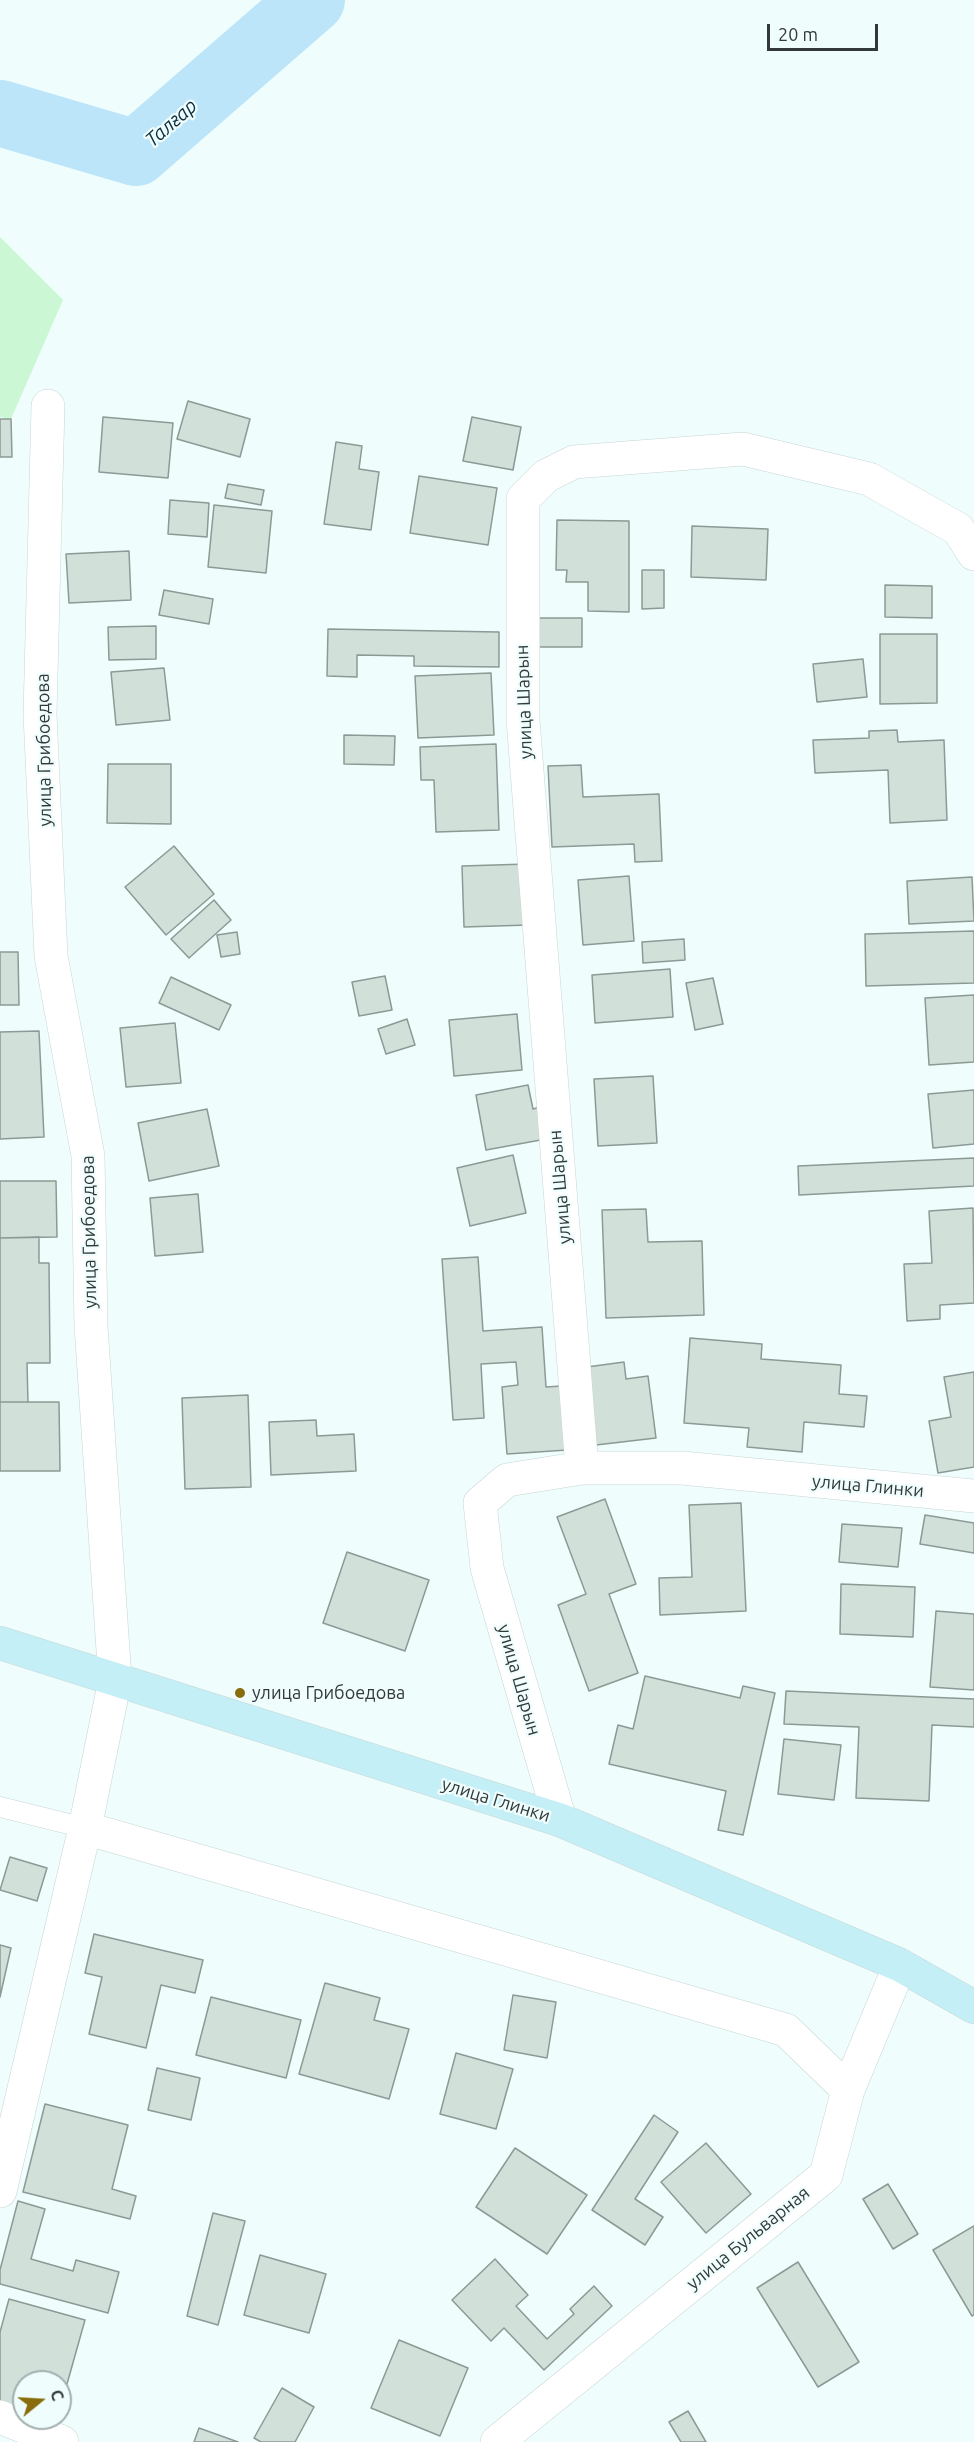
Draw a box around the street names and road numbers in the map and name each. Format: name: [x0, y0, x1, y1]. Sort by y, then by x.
street label: улица Шарын: [511, 644, 537, 760]
street label: улица Грибоедова: [32, 673, 56, 827]
street label: улица Шарын: [544, 1129, 576, 1245]
street label: улица Грибоедова: [77, 1155, 101, 1309]
street label: улица Глинки: [811, 1470, 925, 1502]
street label: улица Шарын: [493, 1622, 545, 1738]
street label: улица Глинки: [439, 1773, 553, 1827]
street label: улица Бульварная: [682, 2182, 814, 2294]

